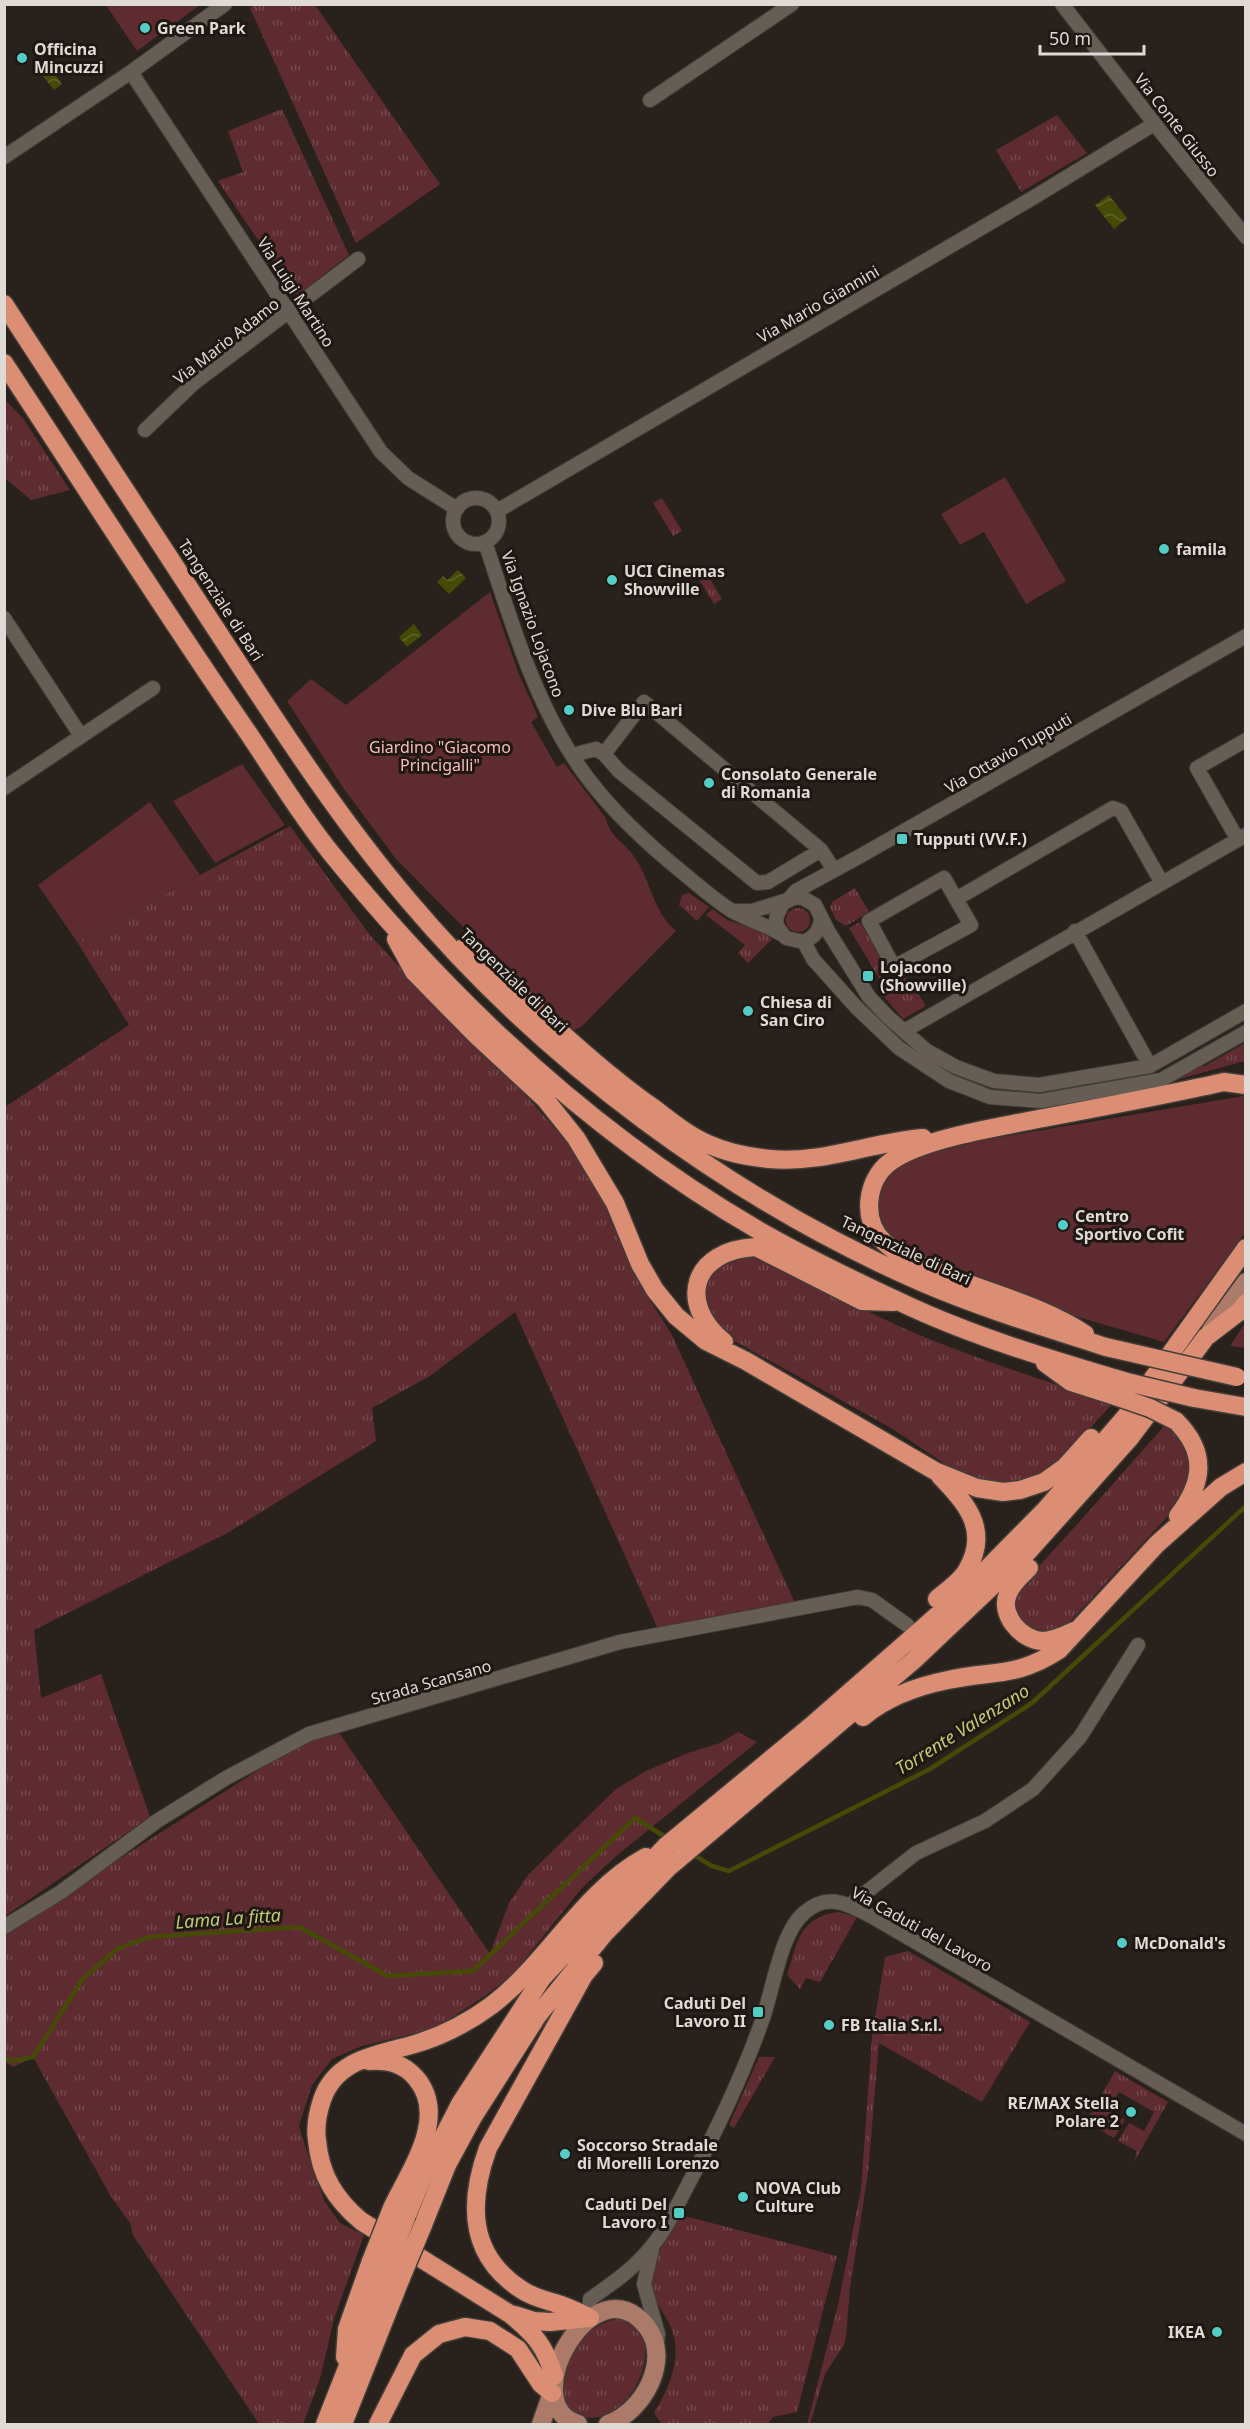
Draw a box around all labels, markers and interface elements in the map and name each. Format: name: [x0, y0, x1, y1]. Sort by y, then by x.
place label: Green Park: [157, 17, 246, 39]
scale bar: [1040, 18, 1144, 56]
marker: Green Park: [138, 21, 152, 35]
text: 50 m: [1049, 26, 1091, 50]
place label: Officina Mincuzzi: [34, 38, 104, 78]
marker: Officina Mincuzzi: [15, 51, 29, 65]
street label: Via Conte Giusso: [1129, 69, 1225, 181]
street label: Via Luigi Martino: [252, 233, 340, 351]
street label: Via Mario Giannini: [753, 260, 883, 348]
street label: Via Mario Adamo: [169, 293, 283, 389]
street label: Tangenziale di Bari: [173, 535, 269, 665]
place label: famila: [1176, 538, 1227, 560]
marker: famila: [1157, 542, 1171, 556]
street label: Via Ignazio Lojacono: [496, 548, 570, 700]
place label: UCI Cinemas Showville: [624, 560, 725, 600]
marker: UCI Cinemas Showville: [605, 573, 619, 587]
place label: Dive Blu Bari: [581, 699, 682, 721]
marker: Dive Blu Bari: [562, 703, 576, 717]
street label: Via Ottavio Tupputi: [940, 708, 1076, 798]
park label: Giardino "Giacomo Princigalli": [369, 736, 511, 776]
place label: Consolato Generale di Romania: [721, 763, 877, 803]
marker: Consolato Generale di Romania: [702, 776, 716, 790]
place label: Tupputi (VV.F.): [914, 828, 1027, 850]
marker: Tupputi (VV.F.): [895, 832, 909, 846]
street label: Tangenziale di Bari: [455, 923, 573, 1037]
place label: Lojacono (Showville): [880, 956, 966, 996]
marker: Lojacono (Showville): [861, 969, 875, 983]
place label: Chiesa di San Ciro: [760, 991, 832, 1031]
marker: Chiesa di San Ciro: [741, 1004, 755, 1018]
place label: Centro Sportivo Cofit: [1075, 1205, 1184, 1245]
street label: Tangenziale di Bari: [837, 1210, 975, 1290]
marker: Centro Sportivo Cofit: [1056, 1218, 1070, 1232]
street label: Strada Scansano: [368, 1654, 494, 1710]
water label: Torrente Valenzano: [891, 1678, 1033, 1780]
street label: Via Caduti del Lavoro: [848, 1881, 996, 1977]
water label: Lama La fitta: [175, 1902, 281, 1934]
place label: McDonald's: [1134, 1932, 1226, 1954]
marker: McDonald's: [1115, 1936, 1129, 1950]
place label: Caduti Del Lavoro II: [664, 1992, 746, 2032]
marker: Caduti Del Lavoro II: [751, 2005, 765, 2019]
place label: FB Italia S.r.l.: [841, 2014, 942, 2036]
marker: FB Italia S.r.l.: [822, 2018, 836, 2032]
place label: RE/MAX Stella Polare 2: [1007, 2092, 1119, 2132]
marker: RE/MAX Stella Polare 2: [1124, 2105, 1138, 2119]
place label: Soccorso Stradale di Morelli Lorenzo: [577, 2134, 720, 2174]
marker: Soccorso Stradale di Morelli Lorenzo: [558, 2147, 572, 2161]
place label: NOVA Club Culture: [755, 2177, 841, 2217]
marker: NOVA Club Culture: [736, 2190, 750, 2204]
place label: Caduti Del Lavoro I: [585, 2193, 667, 2233]
marker: Caduti Del Lavoro I: [672, 2206, 686, 2220]
place label: IKEA: [1168, 2321, 1206, 2343]
marker: IKEA: [1210, 2325, 1224, 2339]

